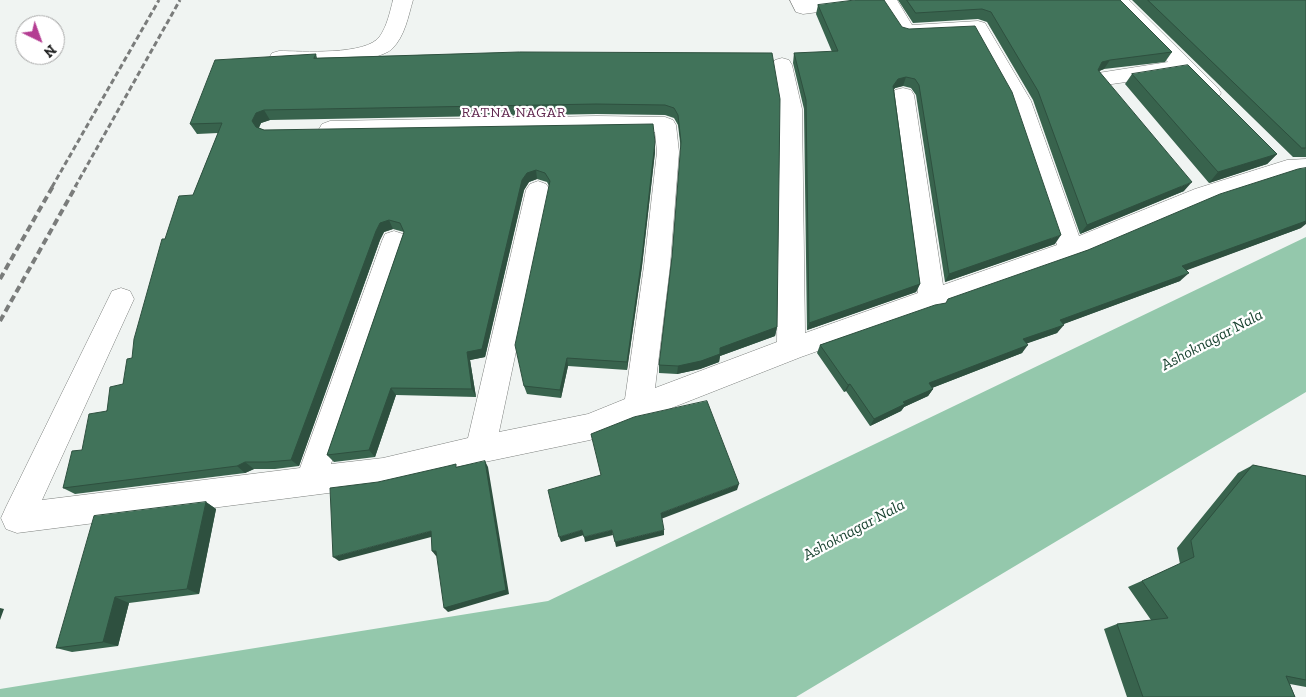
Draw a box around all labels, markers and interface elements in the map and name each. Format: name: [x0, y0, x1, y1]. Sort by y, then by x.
north arrow: [15, 15, 65, 65]
text: N: [40, 41, 59, 61]
district label: RATNA NAGAR: [460, 105, 568, 121]
water label: Ashoknagar Nala: [1158, 305, 1266, 375]
water label: Ashoknagar Nala: [800, 495, 908, 565]

